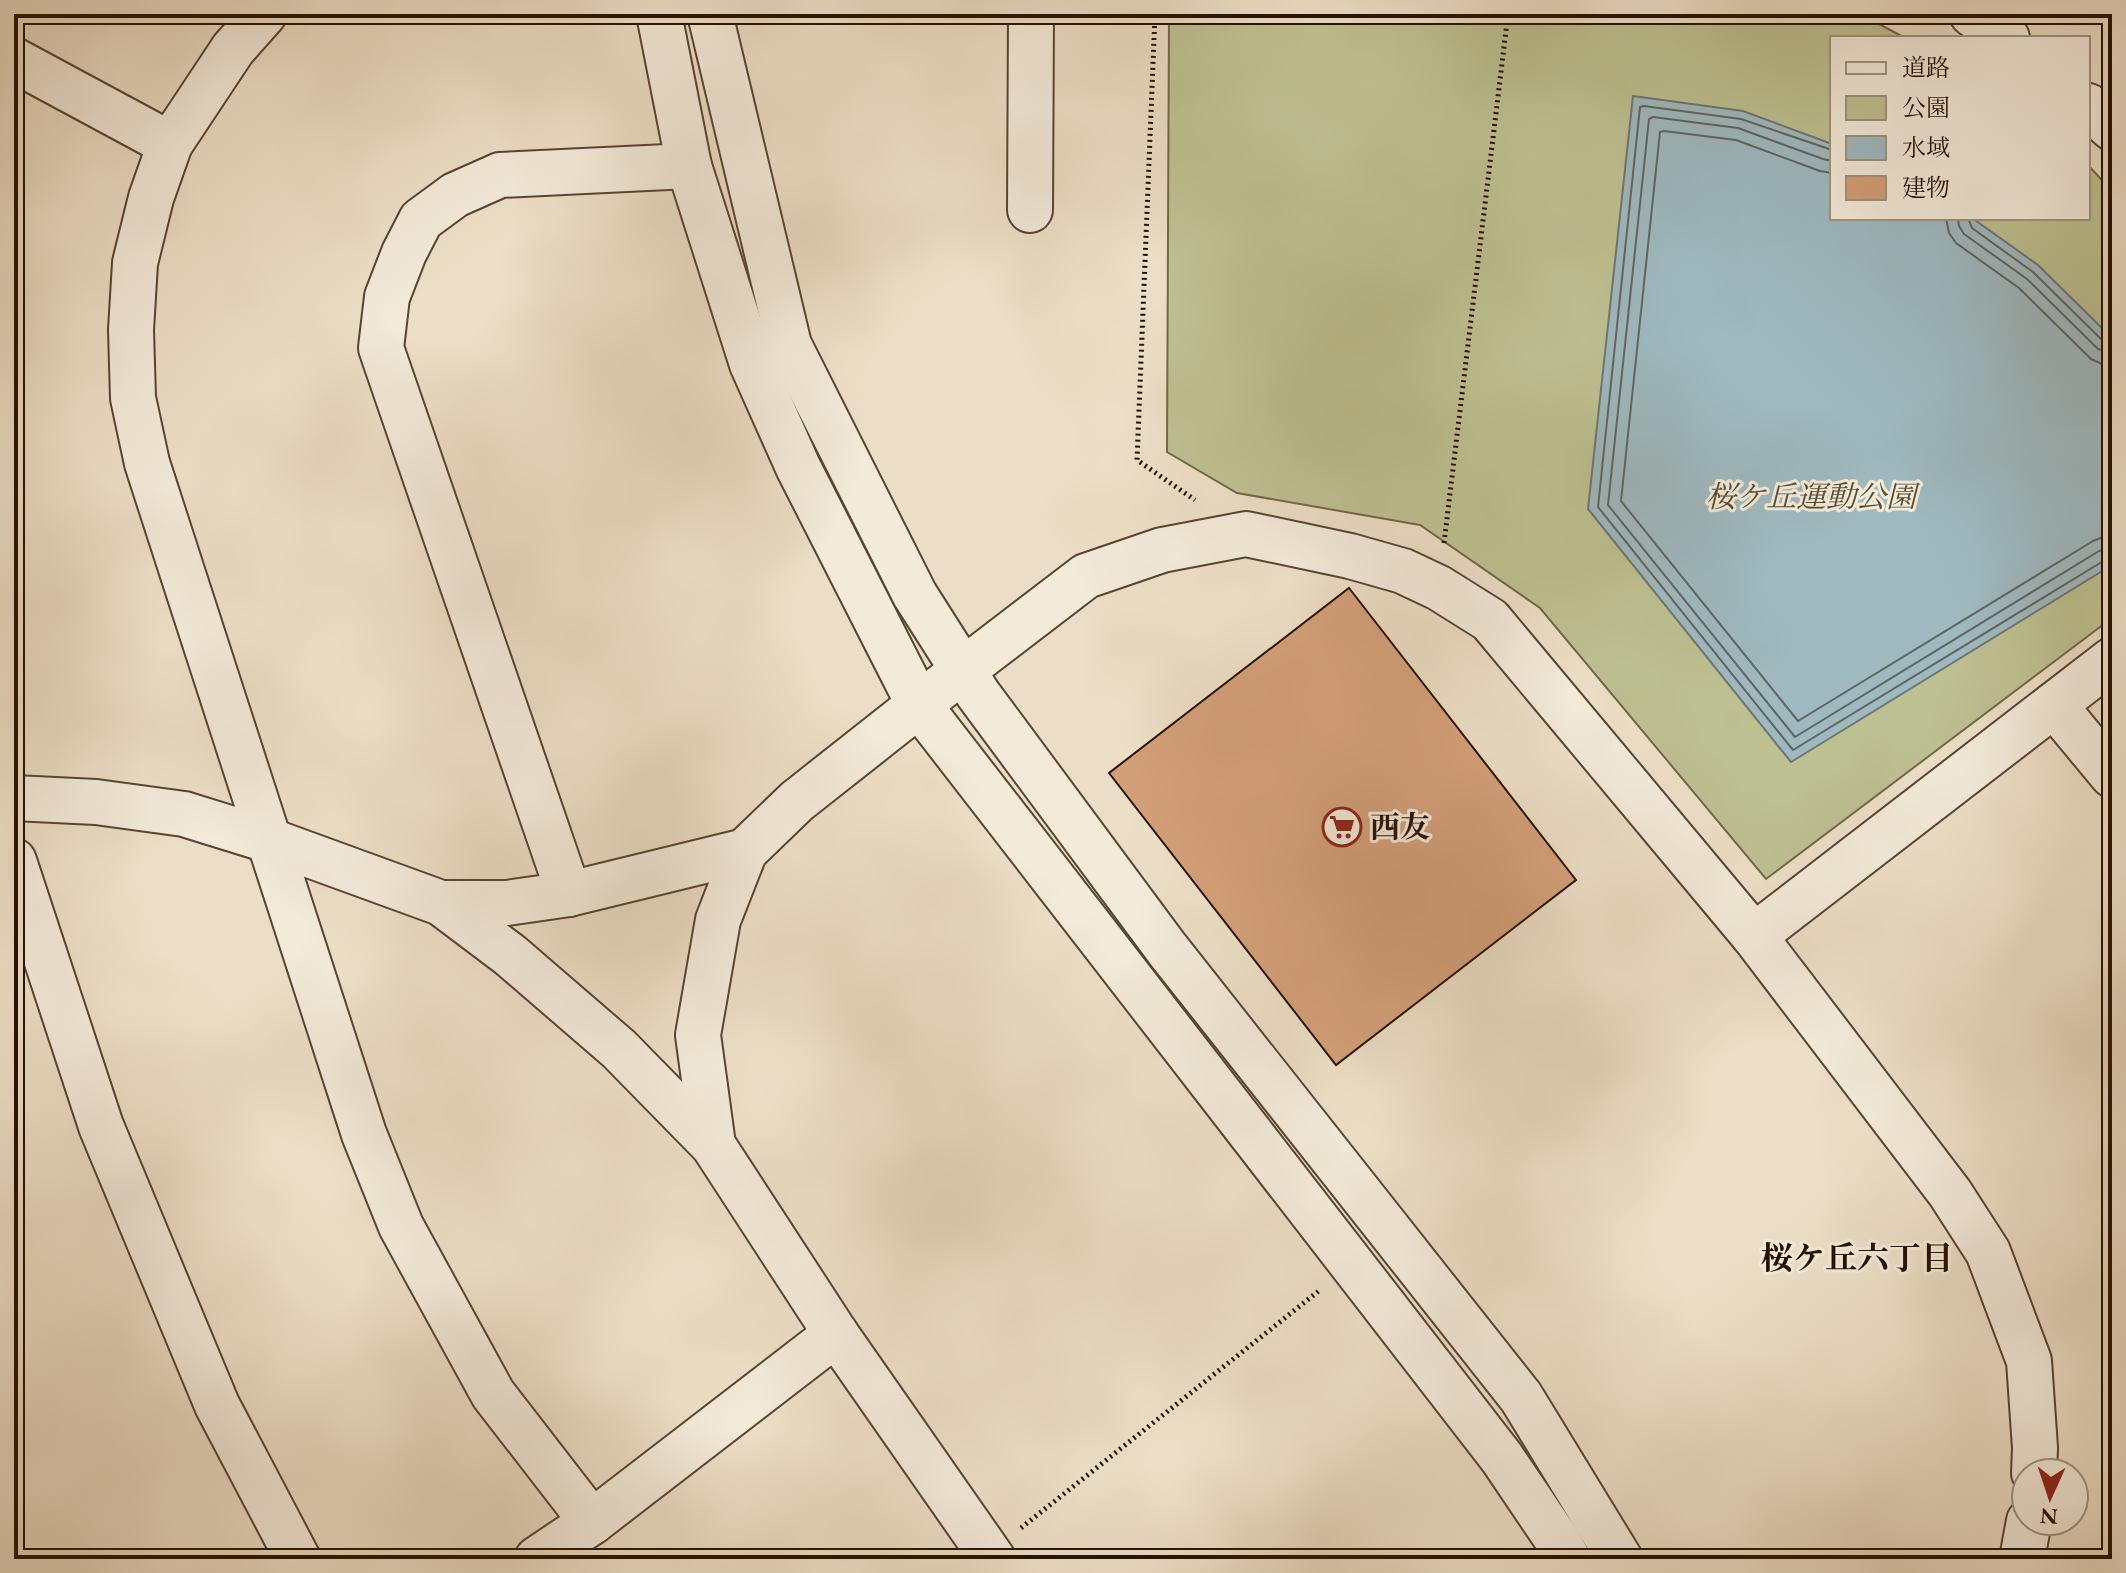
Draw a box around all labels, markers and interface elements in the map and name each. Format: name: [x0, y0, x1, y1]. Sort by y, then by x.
legend: [1830, 36, 2090, 220]
text: 道路: [1902, 52, 1950, 83]
text: 公園: [1902, 92, 1950, 123]
text: 水域: [1902, 132, 1950, 163]
text: 建物: [1902, 172, 1950, 203]
park label: 桜ケ丘運動公園: [1706, 477, 1921, 516]
supermarket icon: 西友: [1321, 806, 1363, 848]
place label: 西友: [1370, 807, 1430, 846]
district label: 桜ケ丘六丁目: [1761, 1237, 1953, 1279]
north arrow: [2010, 1457, 2090, 1537]
text: N: [2039, 1502, 2059, 1531]

